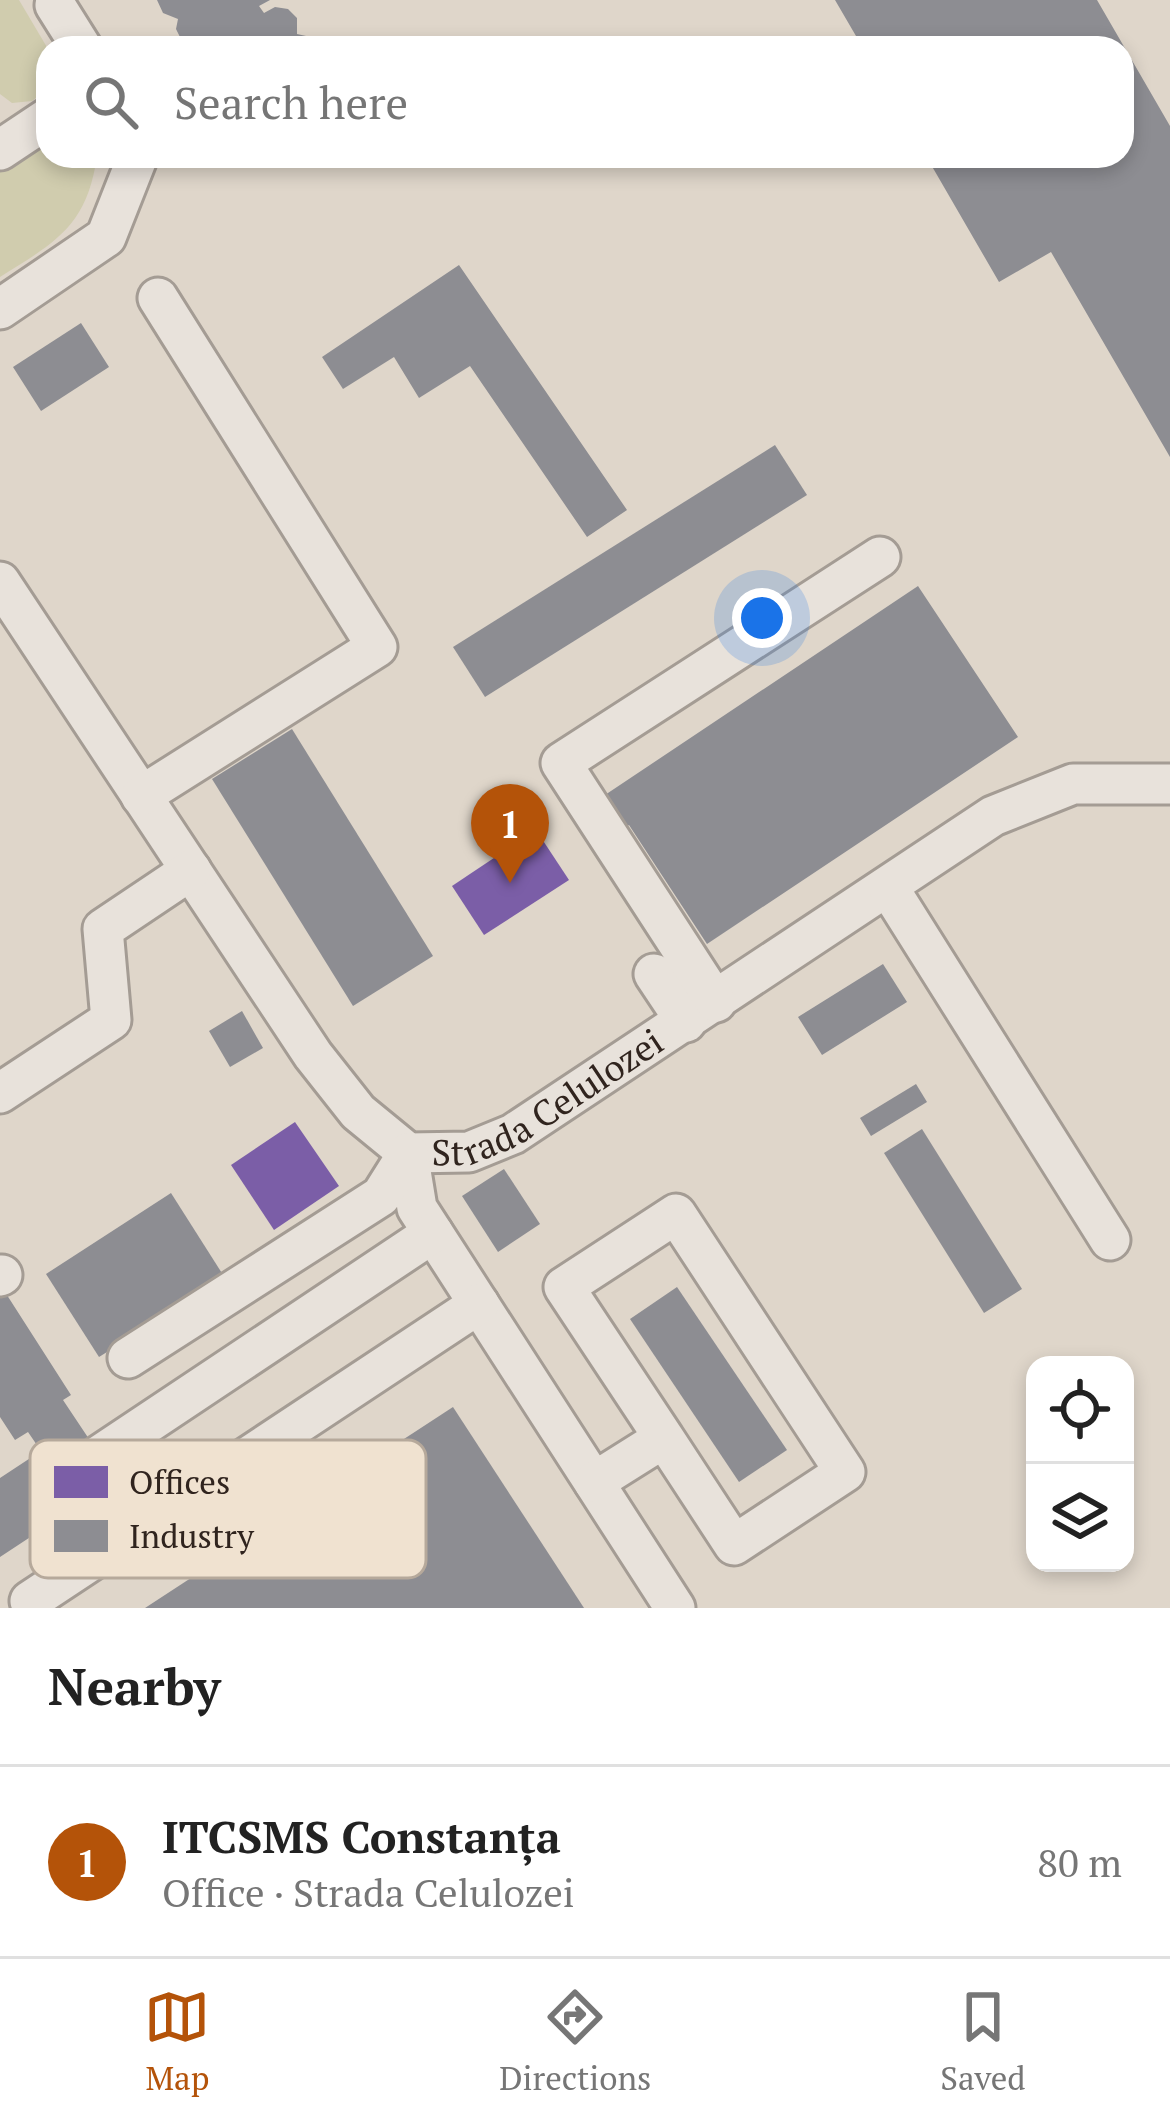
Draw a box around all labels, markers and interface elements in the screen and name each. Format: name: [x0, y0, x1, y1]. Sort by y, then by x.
search box: [36, 36, 1134, 168]
icon: search: [78, 69, 144, 135]
text: Search here: [174, 72, 408, 132]
your location: [732, 588, 792, 648]
pin: 1: [471, 784, 549, 883]
street label: Strada Celulozei: [431, 1017, 672, 1176]
map controls: [1026, 1356, 1134, 1572]
button: locate: [1026, 1356, 1134, 1464]
legend: [30, 1440, 426, 1578]
text: Offices: [129, 1460, 230, 1503]
button: layers: [1026, 1464, 1134, 1572]
text: Industry: [129, 1514, 255, 1557]
text: Nearby: [48, 1652, 221, 1720]
text: ITCSMS Constanța: [162, 1806, 561, 1866]
text: 1: [76, 1836, 98, 1888]
text: 80 m: [1037, 1836, 1122, 1888]
text: Office · Strada Celulozei: [162, 1866, 575, 1918]
tab: Map: [144, 1984, 210, 2099]
tab: Directions: [499, 1984, 651, 2099]
tab: Saved: [940, 1984, 1026, 2099]

